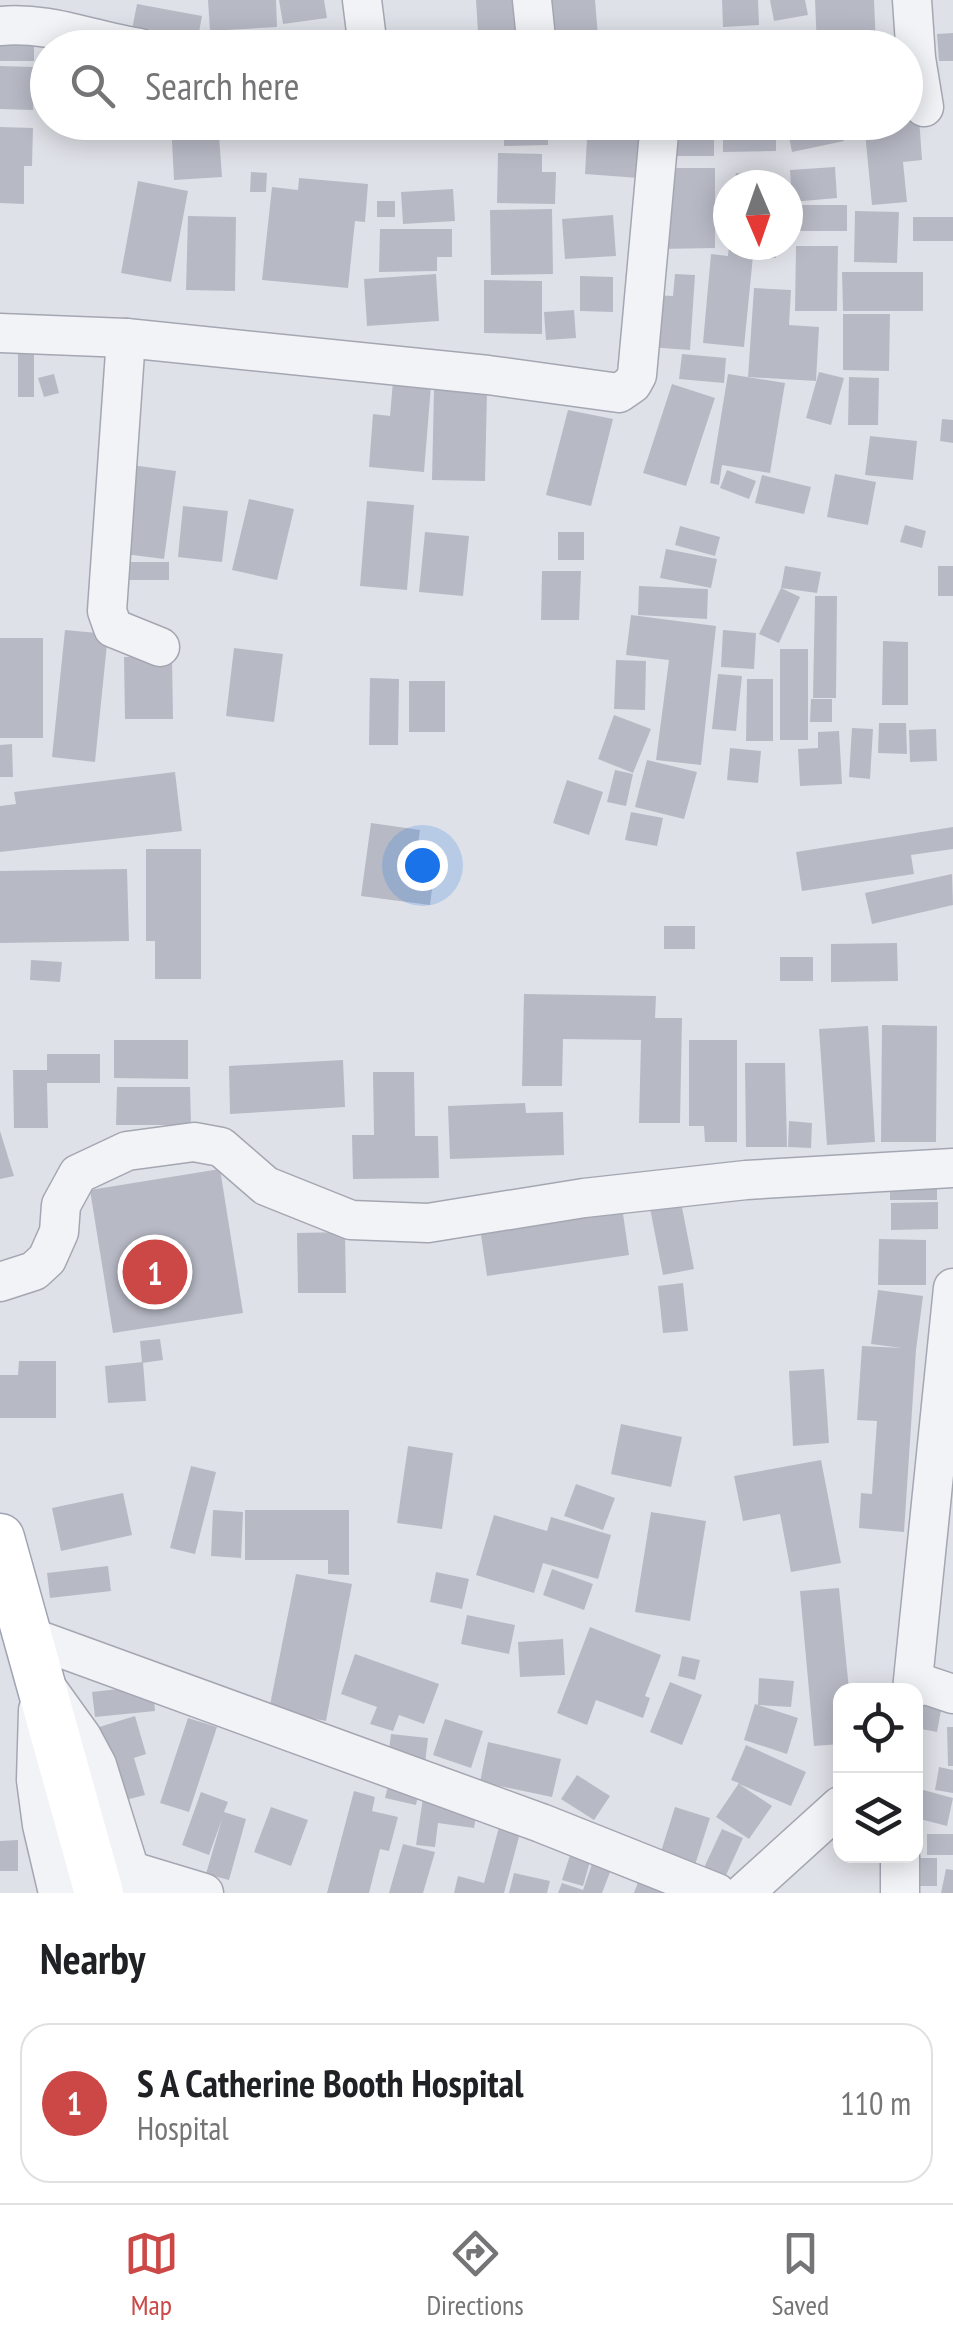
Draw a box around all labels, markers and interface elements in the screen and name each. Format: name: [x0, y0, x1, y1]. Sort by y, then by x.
search box: [30, 30, 923, 140]
icon: search: [65, 58, 120, 113]
text: Search here: [145, 61, 299, 110]
north arrow: [713, 170, 803, 260]
your location: [397, 840, 448, 891]
pin: 1: [122, 1234, 188, 1310]
map controls: [833, 1683, 923, 1863]
button: locate: [833, 1683, 923, 1773]
button: layers: [833, 1773, 923, 1863]
text: Nearby: [40, 1931, 145, 1986]
text: S A Catherine Booth Hospital: [137, 2058, 523, 2107]
text: 1: [67, 2082, 82, 2124]
text: 110 m: [840, 2082, 911, 2124]
text: Hospital: [137, 2107, 229, 2149]
tab: Map: [124, 2226, 179, 2323]
tab: Directions: [426, 2226, 524, 2323]
tab: Saved: [771, 2226, 829, 2323]

